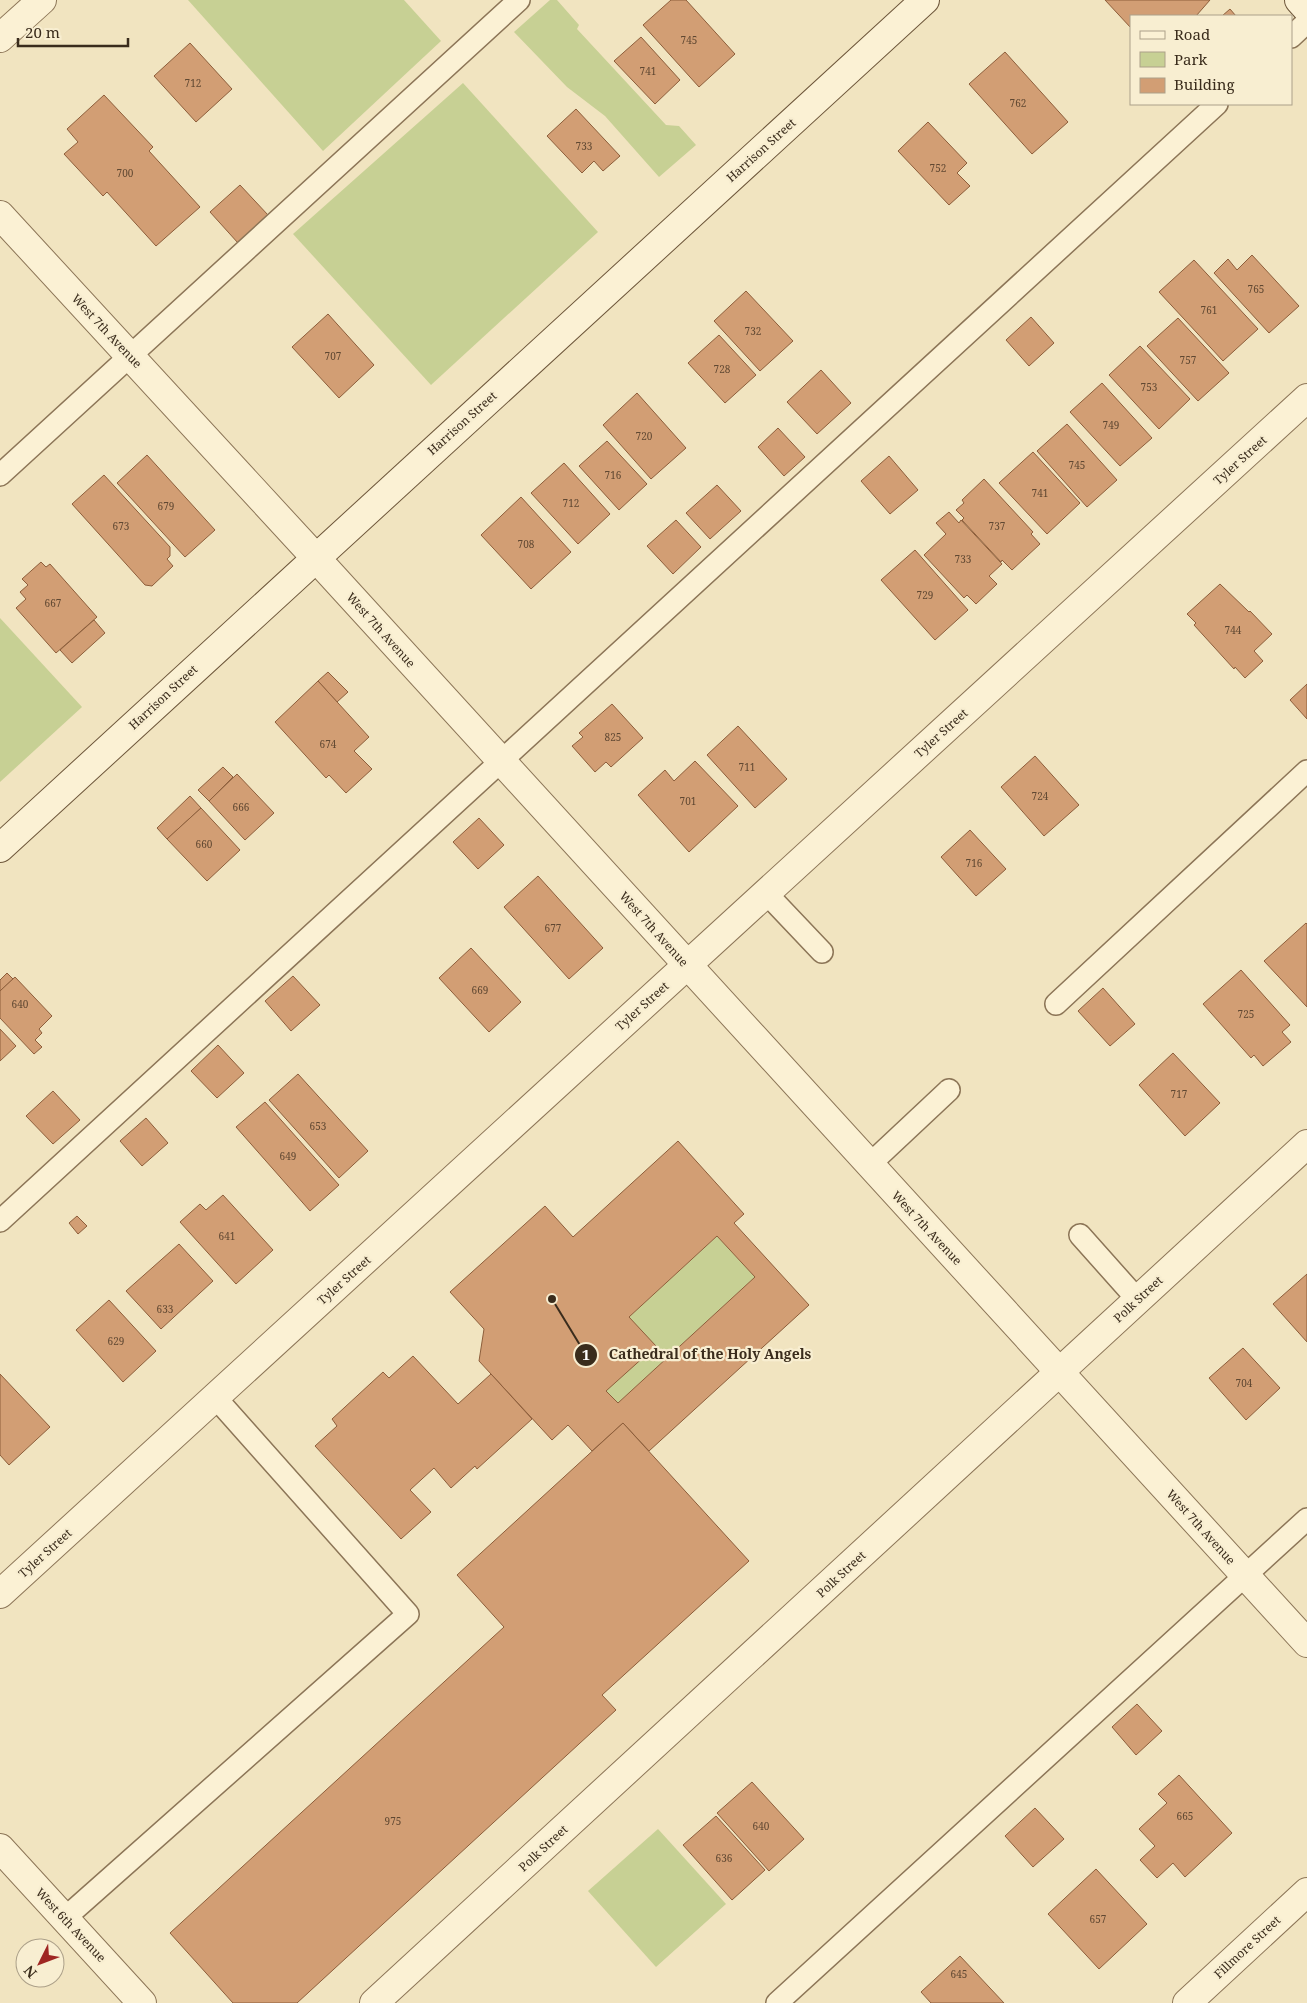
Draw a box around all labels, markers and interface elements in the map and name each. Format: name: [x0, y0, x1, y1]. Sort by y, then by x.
scale bar: [18, 15, 128, 47]
legend: [1130, 15, 1292, 105]
text: 20 m: [25, 22, 60, 42]
text: Road: [1174, 24, 1210, 44]
house number: 745: [681, 33, 697, 47]
text: Park: [1174, 49, 1208, 69]
house number: 741: [640, 64, 656, 78]
text: Building: [1174, 74, 1235, 94]
house number: 712: [185, 76, 201, 90]
house number: 762: [1010, 96, 1026, 110]
street label: Harrison Street: [723, 114, 799, 186]
house number: 733: [576, 139, 593, 153]
house number: 752: [930, 161, 946, 175]
house number: 700: [117, 166, 134, 180]
house number: 765: [1248, 282, 1264, 296]
street label: West 7th Avenue: [68, 290, 146, 372]
house number: 761: [1201, 303, 1217, 317]
house number: 732: [745, 324, 761, 338]
house number: 707: [325, 349, 342, 363]
house number: 757: [1180, 353, 1197, 367]
house number: 728: [714, 362, 731, 376]
house number: 753: [1141, 380, 1158, 394]
street label: Harrison Street: [424, 387, 500, 459]
house number: 749: [1103, 418, 1119, 432]
house number: 720: [636, 429, 653, 443]
street label: Tyler Street: [1210, 431, 1270, 489]
house number: 745: [1069, 458, 1085, 472]
house number: 716: [605, 468, 622, 482]
house number: 741: [1032, 486, 1048, 500]
house number: 712: [563, 496, 579, 510]
house number: 679: [158, 499, 174, 513]
house number: 673: [113, 519, 130, 533]
house number: 737: [989, 519, 1006, 533]
house number: 708: [518, 537, 535, 551]
house number: 733: [955, 552, 972, 566]
house number: 729: [917, 588, 933, 602]
street label: West 7th Avenue: [343, 589, 419, 671]
house number: 667: [45, 596, 62, 610]
house number: 744: [1225, 623, 1242, 637]
street label: Harrison Street: [125, 661, 201, 733]
street label: Tyler Street: [911, 704, 971, 762]
house number: 825: [605, 730, 621, 744]
house number: 674: [320, 737, 337, 751]
house number: 711: [739, 760, 755, 774]
house number: 724: [1032, 789, 1049, 803]
house number: 701: [680, 794, 696, 808]
house number: 666: [233, 800, 250, 814]
house number: 660: [196, 837, 213, 851]
house number: 716: [966, 856, 983, 870]
street label: West 7th Avenue: [616, 888, 692, 970]
house number: 677: [545, 921, 562, 935]
street label: Tyler Street: [612, 977, 672, 1035]
house number: 669: [472, 983, 488, 997]
house number: 640: [12, 997, 29, 1011]
house number: 725: [1238, 1007, 1254, 1021]
house number: 717: [1171, 1087, 1188, 1101]
house number: 653: [310, 1119, 327, 1133]
house number: 649: [280, 1149, 296, 1163]
street label: West 7th Avenue: [888, 1187, 966, 1269]
house number: 641: [219, 1229, 235, 1243]
street label: Tyler Street: [314, 1251, 374, 1309]
street label: Polk Street: [1110, 1272, 1166, 1326]
house number: 633: [157, 1302, 174, 1316]
house number: 629: [108, 1334, 124, 1348]
callout: Cathedral of the Holy Angels: [574, 1340, 821, 1369]
text: 1: [582, 1344, 590, 1364]
text: Cathedral of the Holy Angels: [609, 1344, 812, 1363]
house number: 704: [1236, 1376, 1253, 1390]
street label: West 7th Avenue: [1163, 1486, 1239, 1568]
street label: Tyler Street: [15, 1524, 75, 1582]
street label: Polk Street: [813, 1547, 869, 1601]
house number: 665: [1177, 1809, 1193, 1823]
house number: 975: [385, 1814, 401, 1828]
house number: 640: [753, 1819, 770, 1833]
street label: Polk Street: [515, 1821, 571, 1875]
house number: 636: [716, 1851, 733, 1865]
street label: West 6th Avenue: [32, 1884, 110, 1966]
house number: 657: [1090, 1912, 1107, 1926]
street label: Fillmore Street: [1210, 1912, 1284, 1982]
north arrow: [15, 1938, 65, 1988]
text: N: [19, 1962, 41, 1982]
house number: 645: [951, 1967, 967, 1981]

